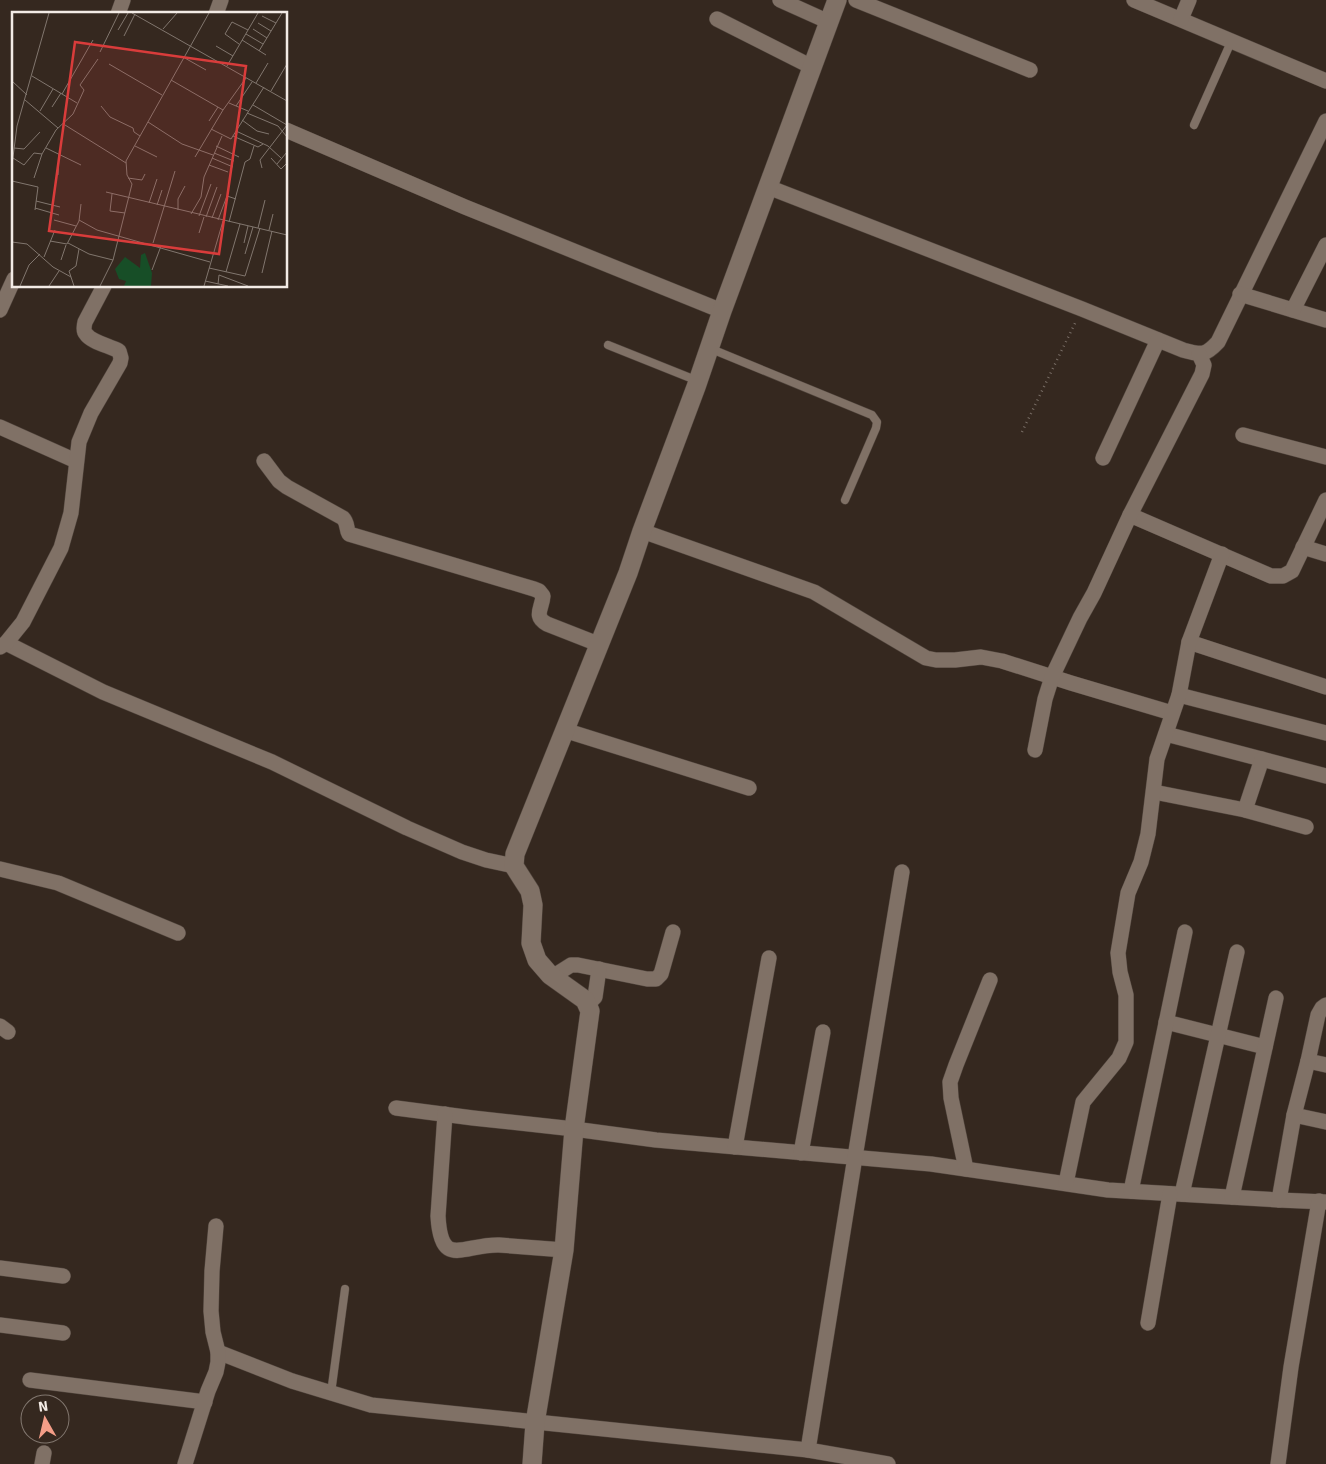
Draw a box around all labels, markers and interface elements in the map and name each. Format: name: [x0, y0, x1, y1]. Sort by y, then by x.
inset map: [12, 12, 288, 288]
north arrow: [20, 1394, 70, 1444]
text: N: [37, 1398, 49, 1416]

